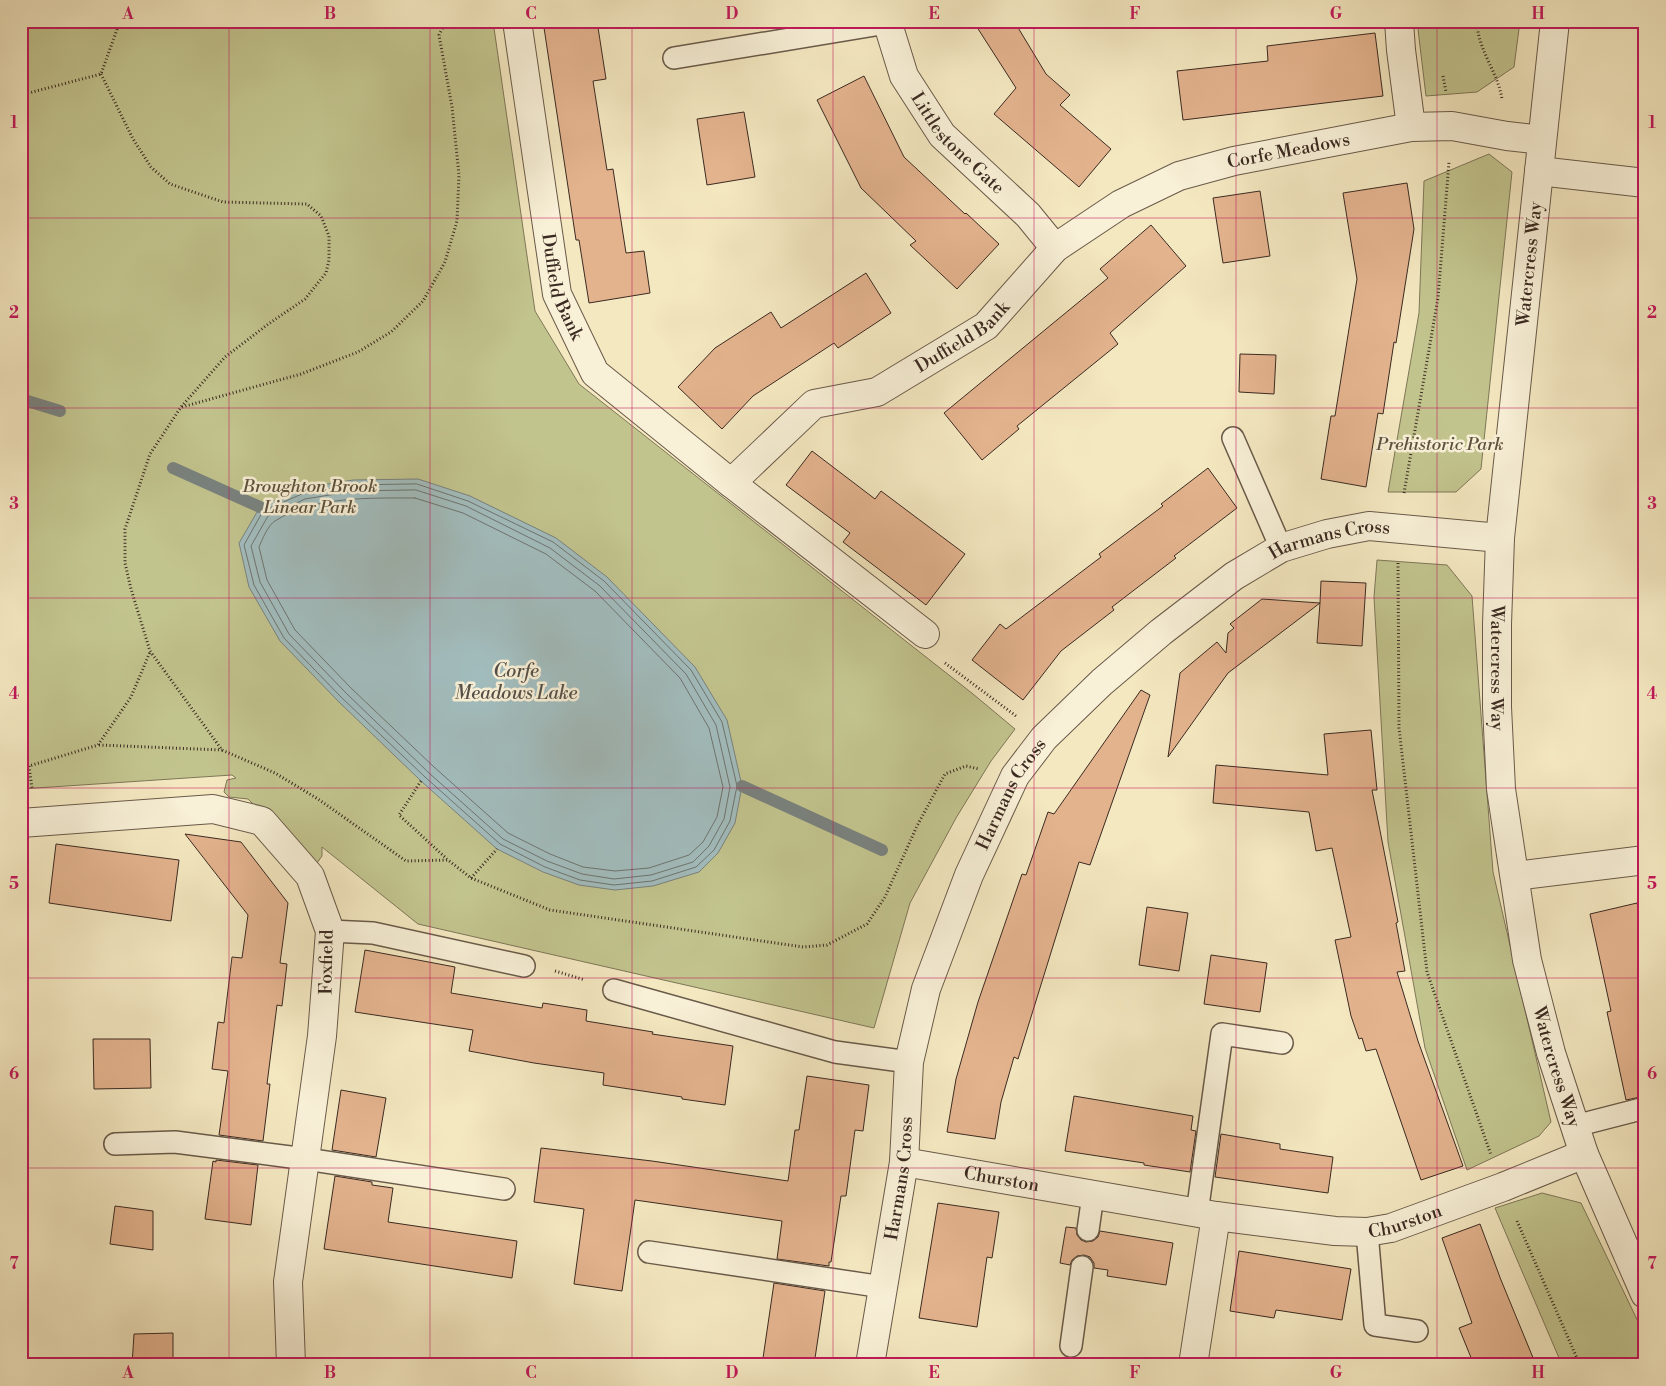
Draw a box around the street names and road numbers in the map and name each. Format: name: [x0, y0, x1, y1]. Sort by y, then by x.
street label: Littlestone Gate: [905, 88, 1009, 199]
street label: Corfe Meadows: [1225, 128, 1352, 174]
street label: Watercress Way: [1511, 200, 1548, 329]
street label: Duffield Bank: [536, 232, 589, 345]
street label: Duffield Bank: [911, 295, 1016, 378]
street label: Harmans Cross: [1264, 515, 1391, 565]
street label: Watercress Way: [1485, 604, 1509, 732]
street label: Harmans Cross: [971, 734, 1052, 854]
street label: Foxfield: [314, 928, 339, 995]
street label: Watercress Way: [1527, 1003, 1586, 1131]
street label: Harmans Cross: [880, 1116, 918, 1242]
street label: Churston: [962, 1162, 1041, 1197]
street label: Churston: [1366, 1199, 1445, 1244]

